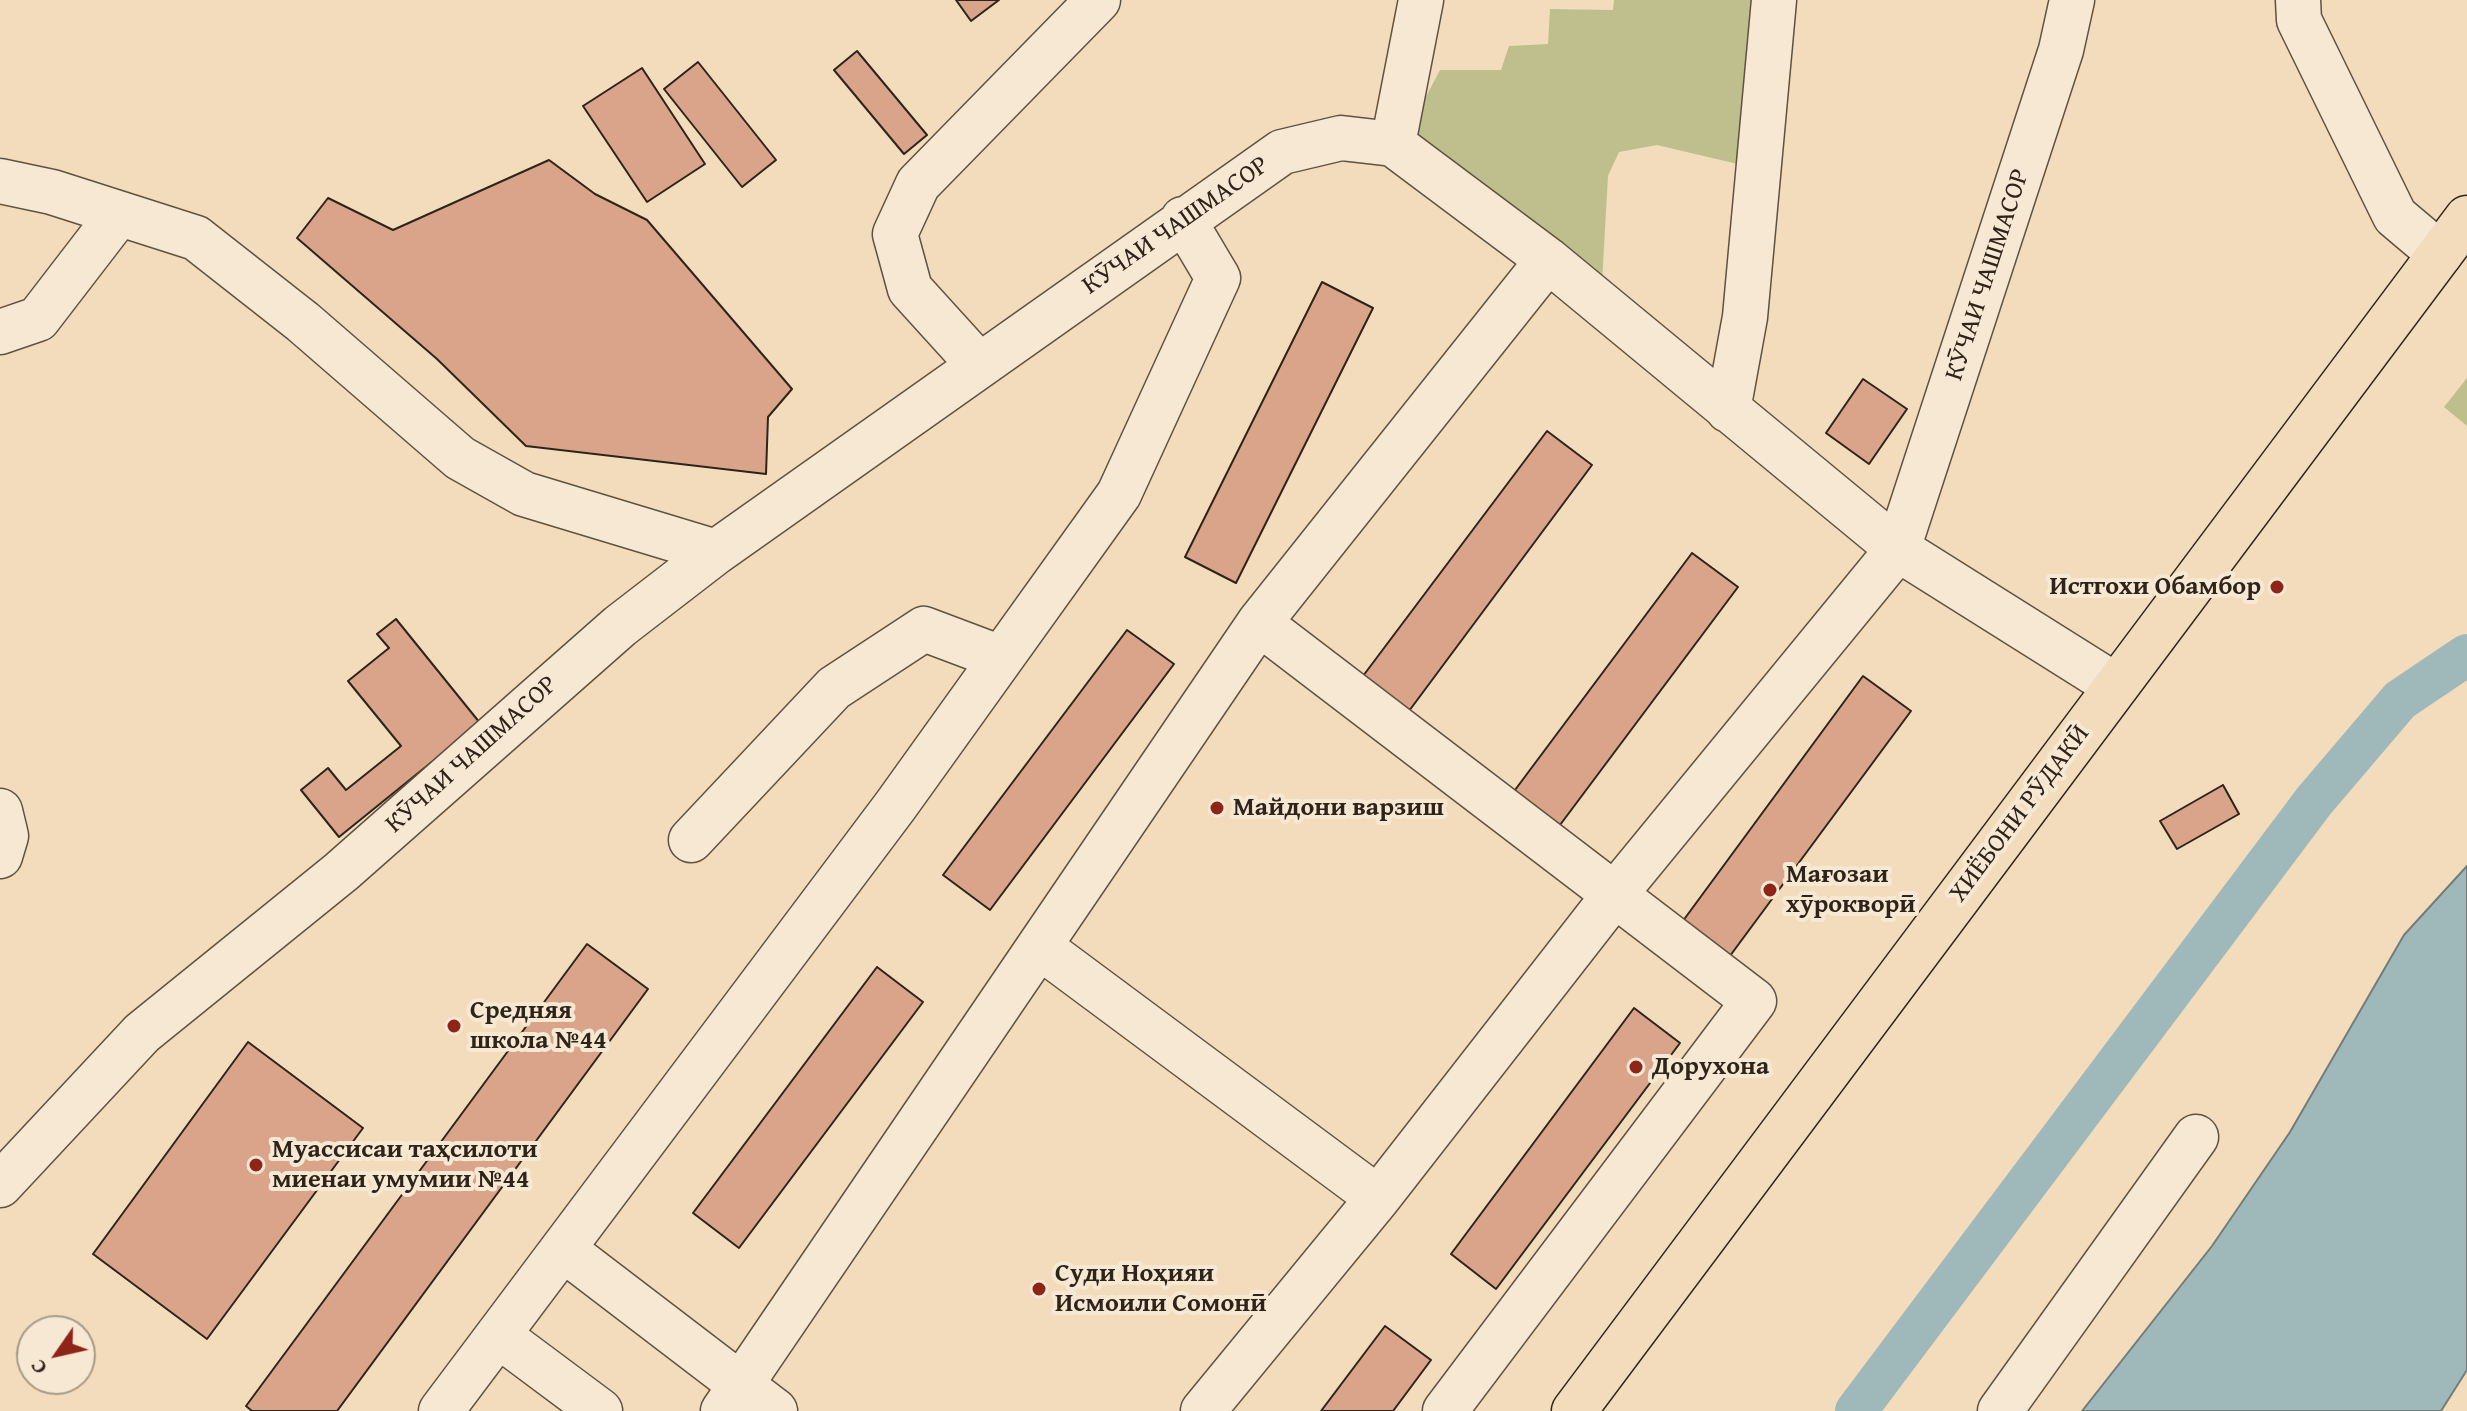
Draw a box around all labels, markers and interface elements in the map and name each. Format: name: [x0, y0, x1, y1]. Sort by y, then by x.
street label: КӮЧАИ ЧАШМАСОР: [1077, 150, 1275, 302]
street label: КӮЧАИ ЧАШМАСОР: [1939, 165, 2037, 385]
place label: Истгохи Обамбор: [2049, 571, 2261, 603]
marker: Истгохи Обамбор: [2268, 578, 2286, 596]
street label: КӮЧАИ ЧАШМАСОР: [380, 670, 564, 840]
street label: ХИЁБОНИ РӮДАКӢ: [1943, 719, 2097, 909]
place label: Майдони варзиш: [1233, 792, 1444, 824]
marker: Майдони варзиш: [1208, 799, 1226, 817]
place label: Мағозаи хӯрокворӣ: [1786, 859, 1916, 920]
marker: Мағозаи хӯрокворӣ: [1761, 881, 1779, 899]
place label: Средняя школа №44: [470, 995, 607, 1056]
marker: Средняя школа №44: [445, 1017, 463, 1035]
place label: Дорухона: [1652, 1051, 1769, 1083]
marker: Дорухона: [1627, 1058, 1645, 1076]
place label: Муассисаи таҳсилоти миенаи умумии №44: [272, 1134, 538, 1196]
marker: Муассисаи таҳсилоти миенаи умумии №44: [247, 1156, 265, 1174]
place label: Суди Ноҳияи Исмоили Сомонӣ: [1055, 1258, 1267, 1320]
marker: Суди Ноҳияи Исмоили Сомонӣ: [1030, 1280, 1048, 1298]
north arrow: [16, 1315, 96, 1395]
text: С: [21, 1353, 55, 1381]

